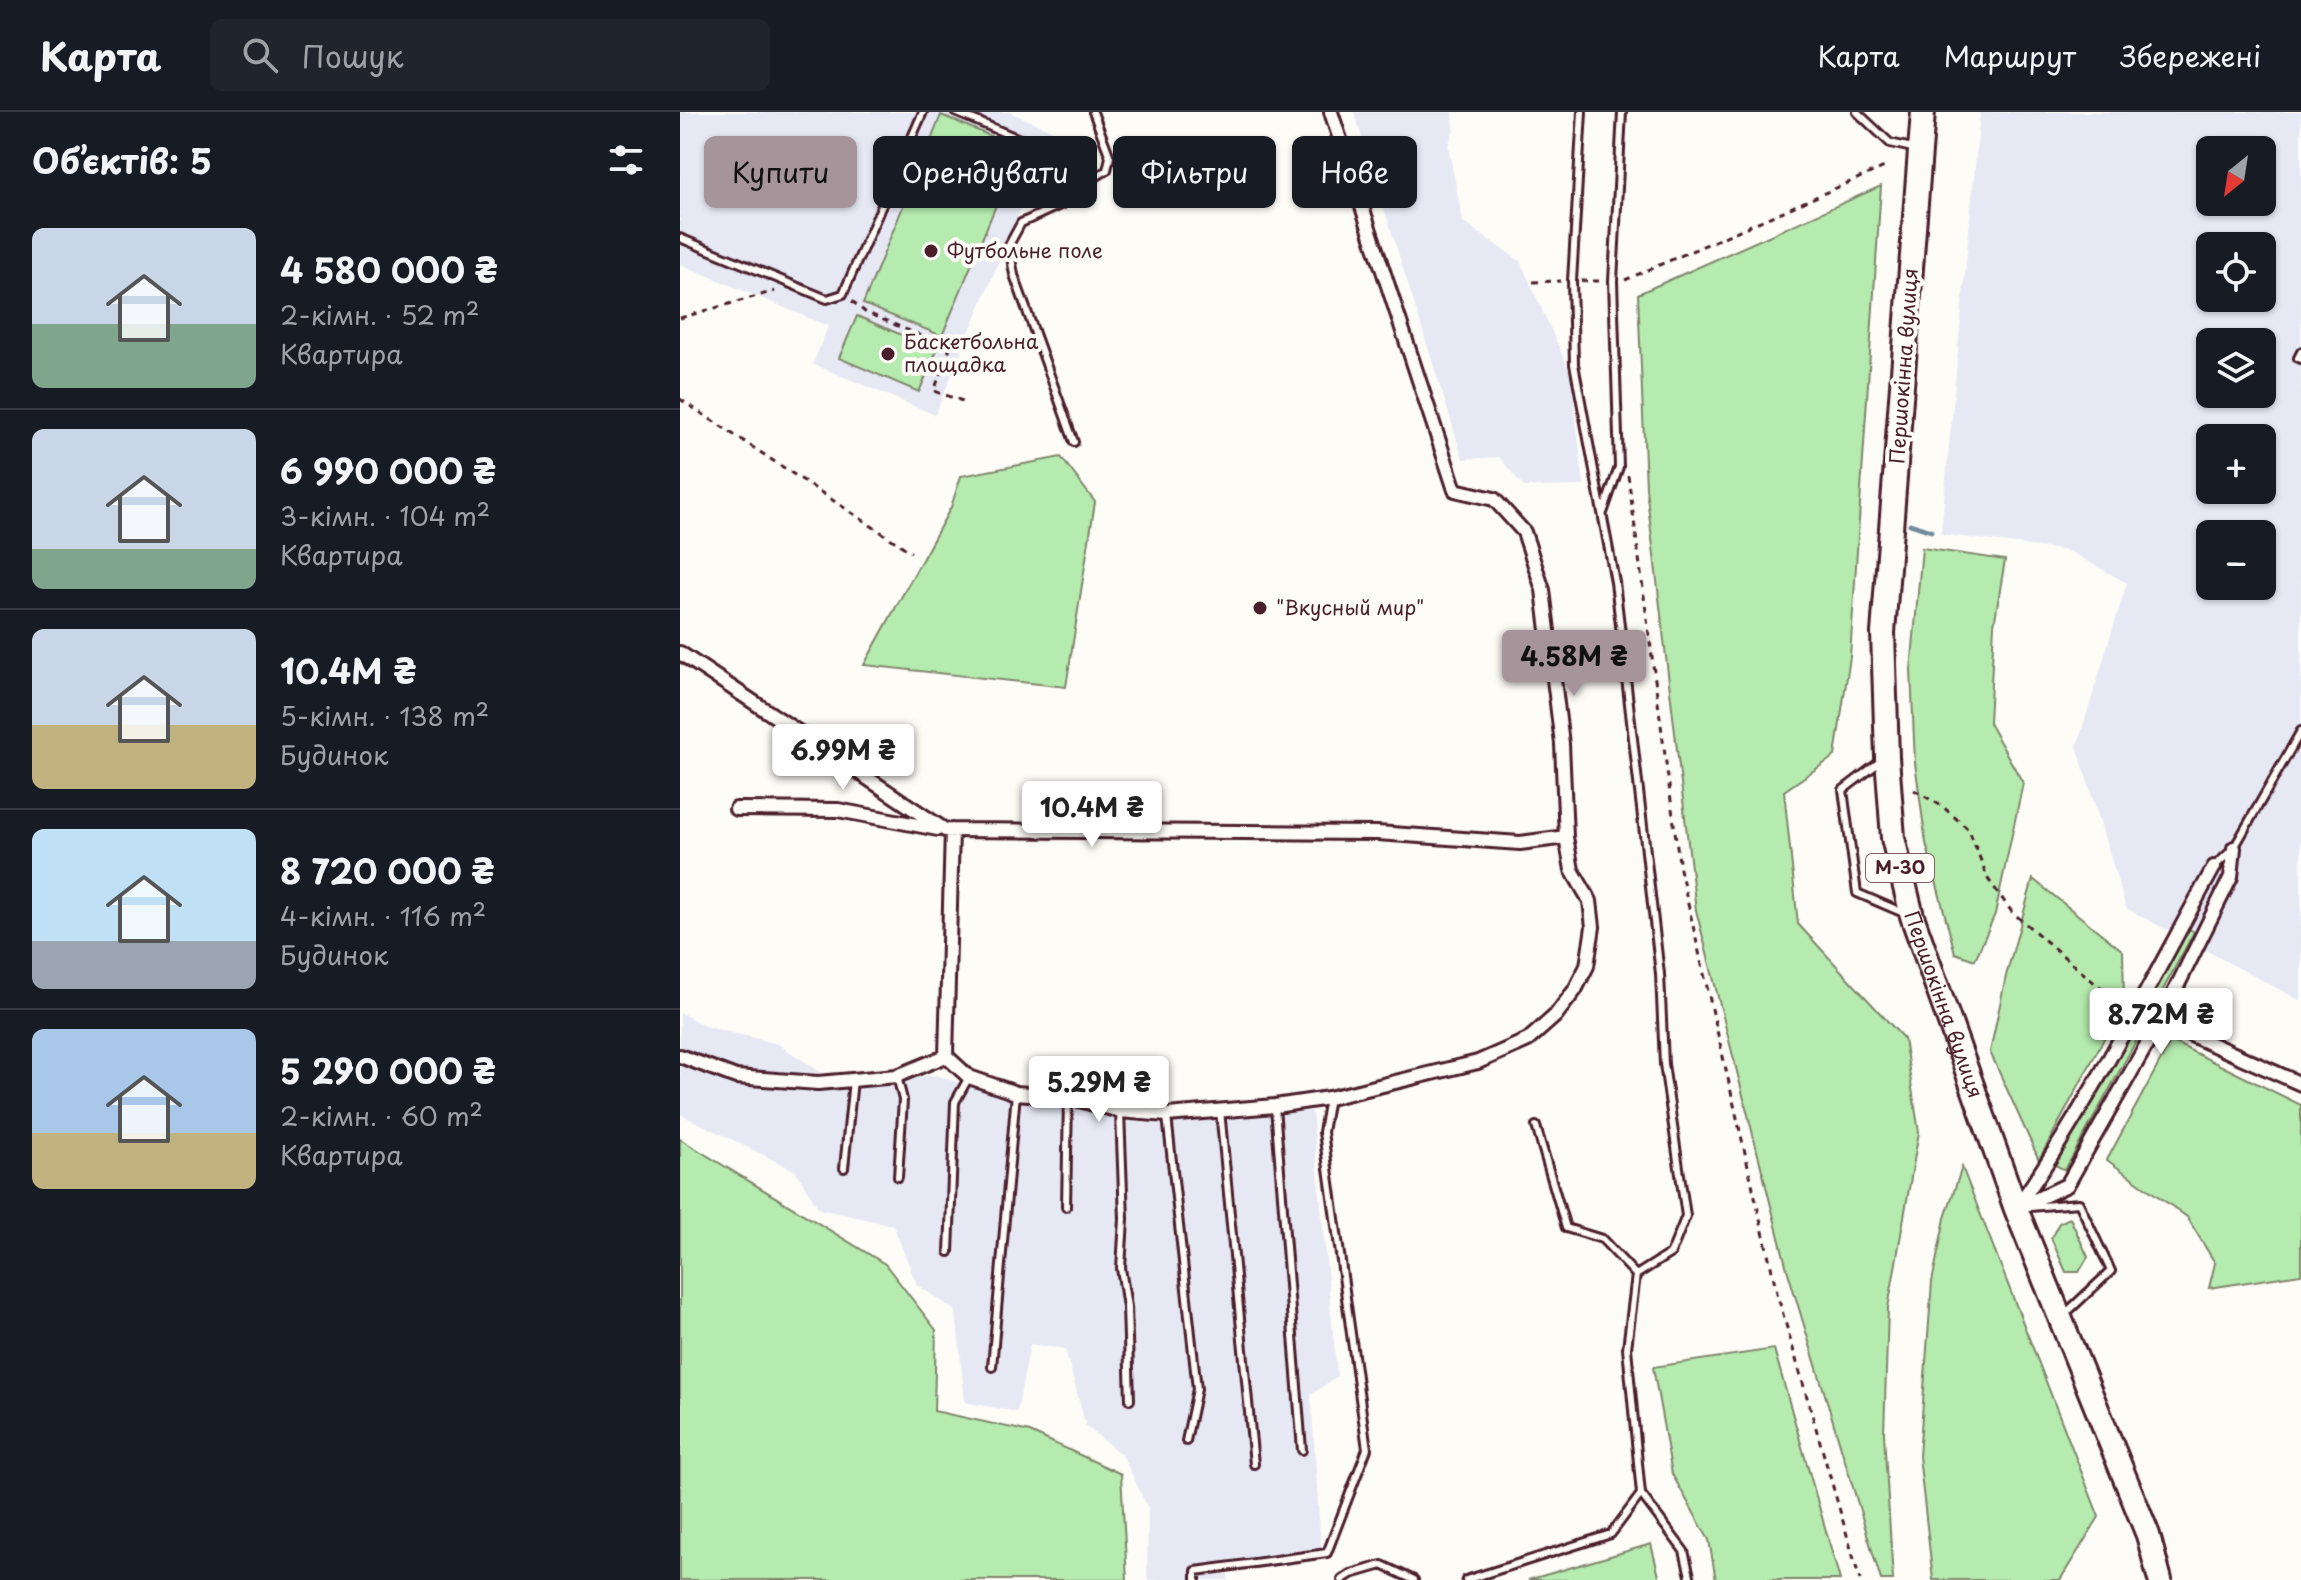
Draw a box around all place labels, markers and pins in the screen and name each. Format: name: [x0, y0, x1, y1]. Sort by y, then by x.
place label: Футбольне поле: [947, 235, 1103, 265]
marker: Футбольне поле: [922, 242, 940, 260]
place label: Баскетбольна площадка: [904, 326, 1039, 379]
marker: Баскетбольна площадка: [879, 345, 897, 363]
place label: "Вкусный мир": [1276, 592, 1424, 622]
marker: "Вкусный мир": [1251, 599, 1269, 617]
pin: 4.58M ₴: [1500, 630, 1648, 698]
pin: 6.99M ₴: [769, 724, 917, 792]
pin: 10.4M ₴: [1018, 781, 1166, 849]
pin: 8.72M ₴: [2087, 988, 2235, 1056]
pin: 5.29M ₴: [1025, 1056, 1173, 1124]

